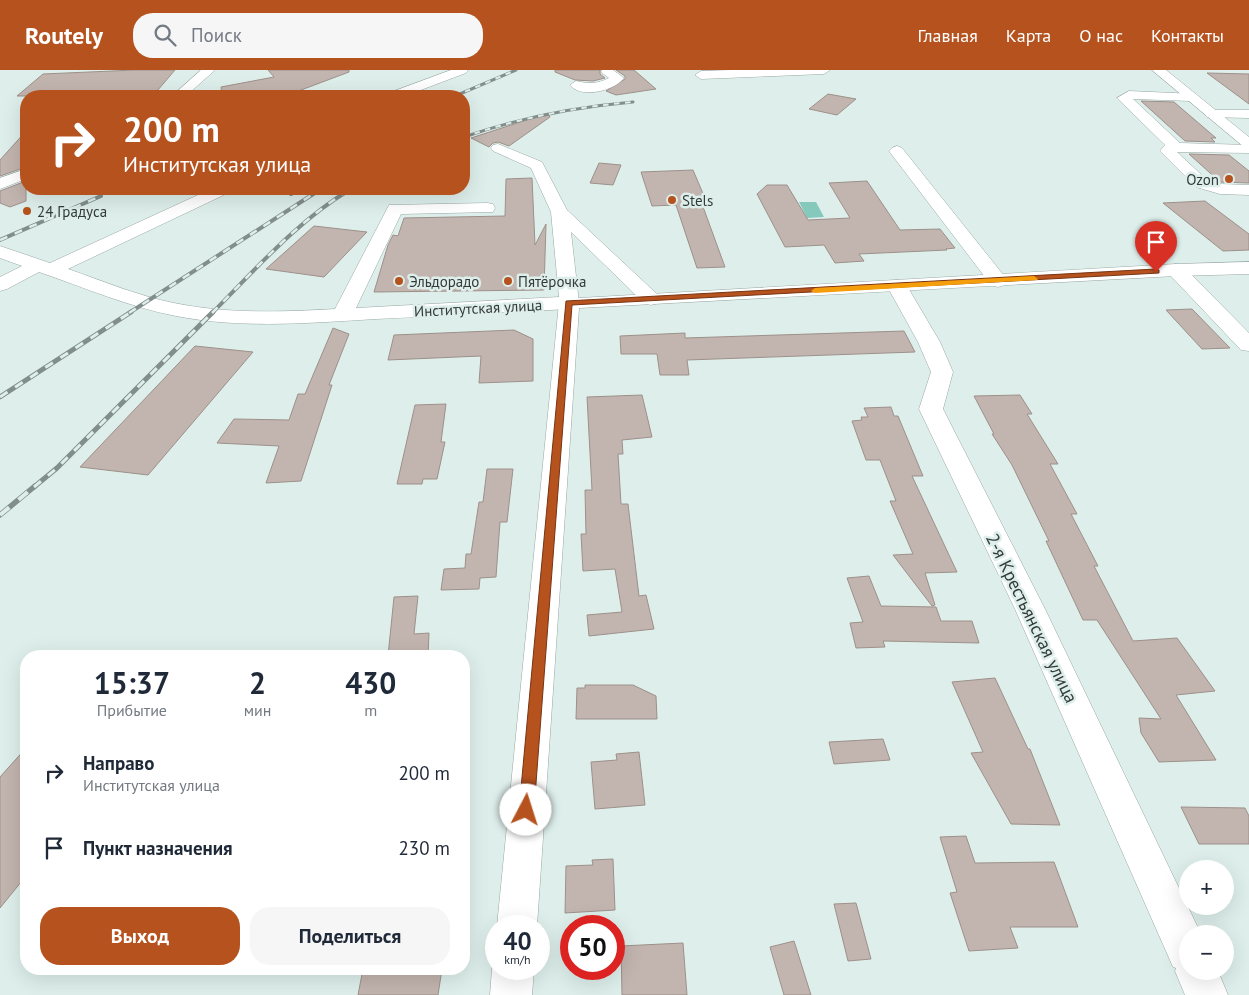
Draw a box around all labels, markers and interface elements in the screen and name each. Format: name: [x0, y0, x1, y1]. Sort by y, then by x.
search box: [133, 13, 483, 58]
text: Routely: [25, 20, 103, 51]
icon: search: [151, 21, 179, 49]
text: Поиск: [191, 23, 242, 47]
text: Главная: [917, 24, 978, 47]
text: Карта: [1006, 24, 1051, 47]
text: О нас: [1079, 24, 1123, 47]
text: Контакты: [1151, 24, 1224, 47]
text: 200 m: [123, 106, 220, 152]
icon: right: [40, 110, 105, 175]
text: Институтская улица: [123, 150, 311, 178]
place label: Ozon: [1186, 170, 1219, 189]
marker: Ozon: [1223, 173, 1235, 185]
place label: Stels: [682, 191, 713, 210]
marker: Stels: [666, 194, 678, 206]
place label: 24 Градуса: [37, 202, 107, 221]
marker: 24 Градуса: [21, 205, 33, 217]
pin: [1135, 221, 1177, 272]
icon: arrive: [1142, 228, 1170, 256]
place label: Эльдорадо: [409, 272, 479, 291]
place label: Пятёрочка: [518, 272, 586, 291]
marker: Эльдорадо: [393, 275, 405, 287]
marker: Пятёрочка: [502, 275, 514, 287]
street label: Институтская улица: [413, 295, 543, 321]
street label: 2-я Крестьянская улица: [981, 529, 1083, 707]
text: 15:37: [94, 663, 170, 702]
text: 2: [249, 663, 266, 702]
text: 430: [345, 663, 396, 702]
text: Прибытие: [97, 700, 167, 720]
text: мин: [244, 700, 271, 720]
text: m: [364, 700, 377, 720]
text: Направо: [83, 751, 154, 775]
icon: right: [40, 759, 68, 787]
text: 200 m: [398, 761, 450, 785]
text: Институтская улица: [83, 775, 220, 795]
position arrow: [499, 783, 551, 835]
icon: arrive: [40, 834, 68, 862]
text: Пункт назначения: [83, 836, 233, 860]
text: 230 m: [398, 836, 450, 860]
map controls: [1179, 860, 1234, 980]
button: +: [1179, 860, 1234, 915]
button: Выход: [40, 907, 240, 965]
button: Поделиться: [250, 907, 450, 965]
speed limit sign: 50: [560, 915, 625, 980]
text: 40: [503, 925, 532, 957]
button: −: [1179, 925, 1234, 980]
text: km/h: [504, 952, 531, 967]

